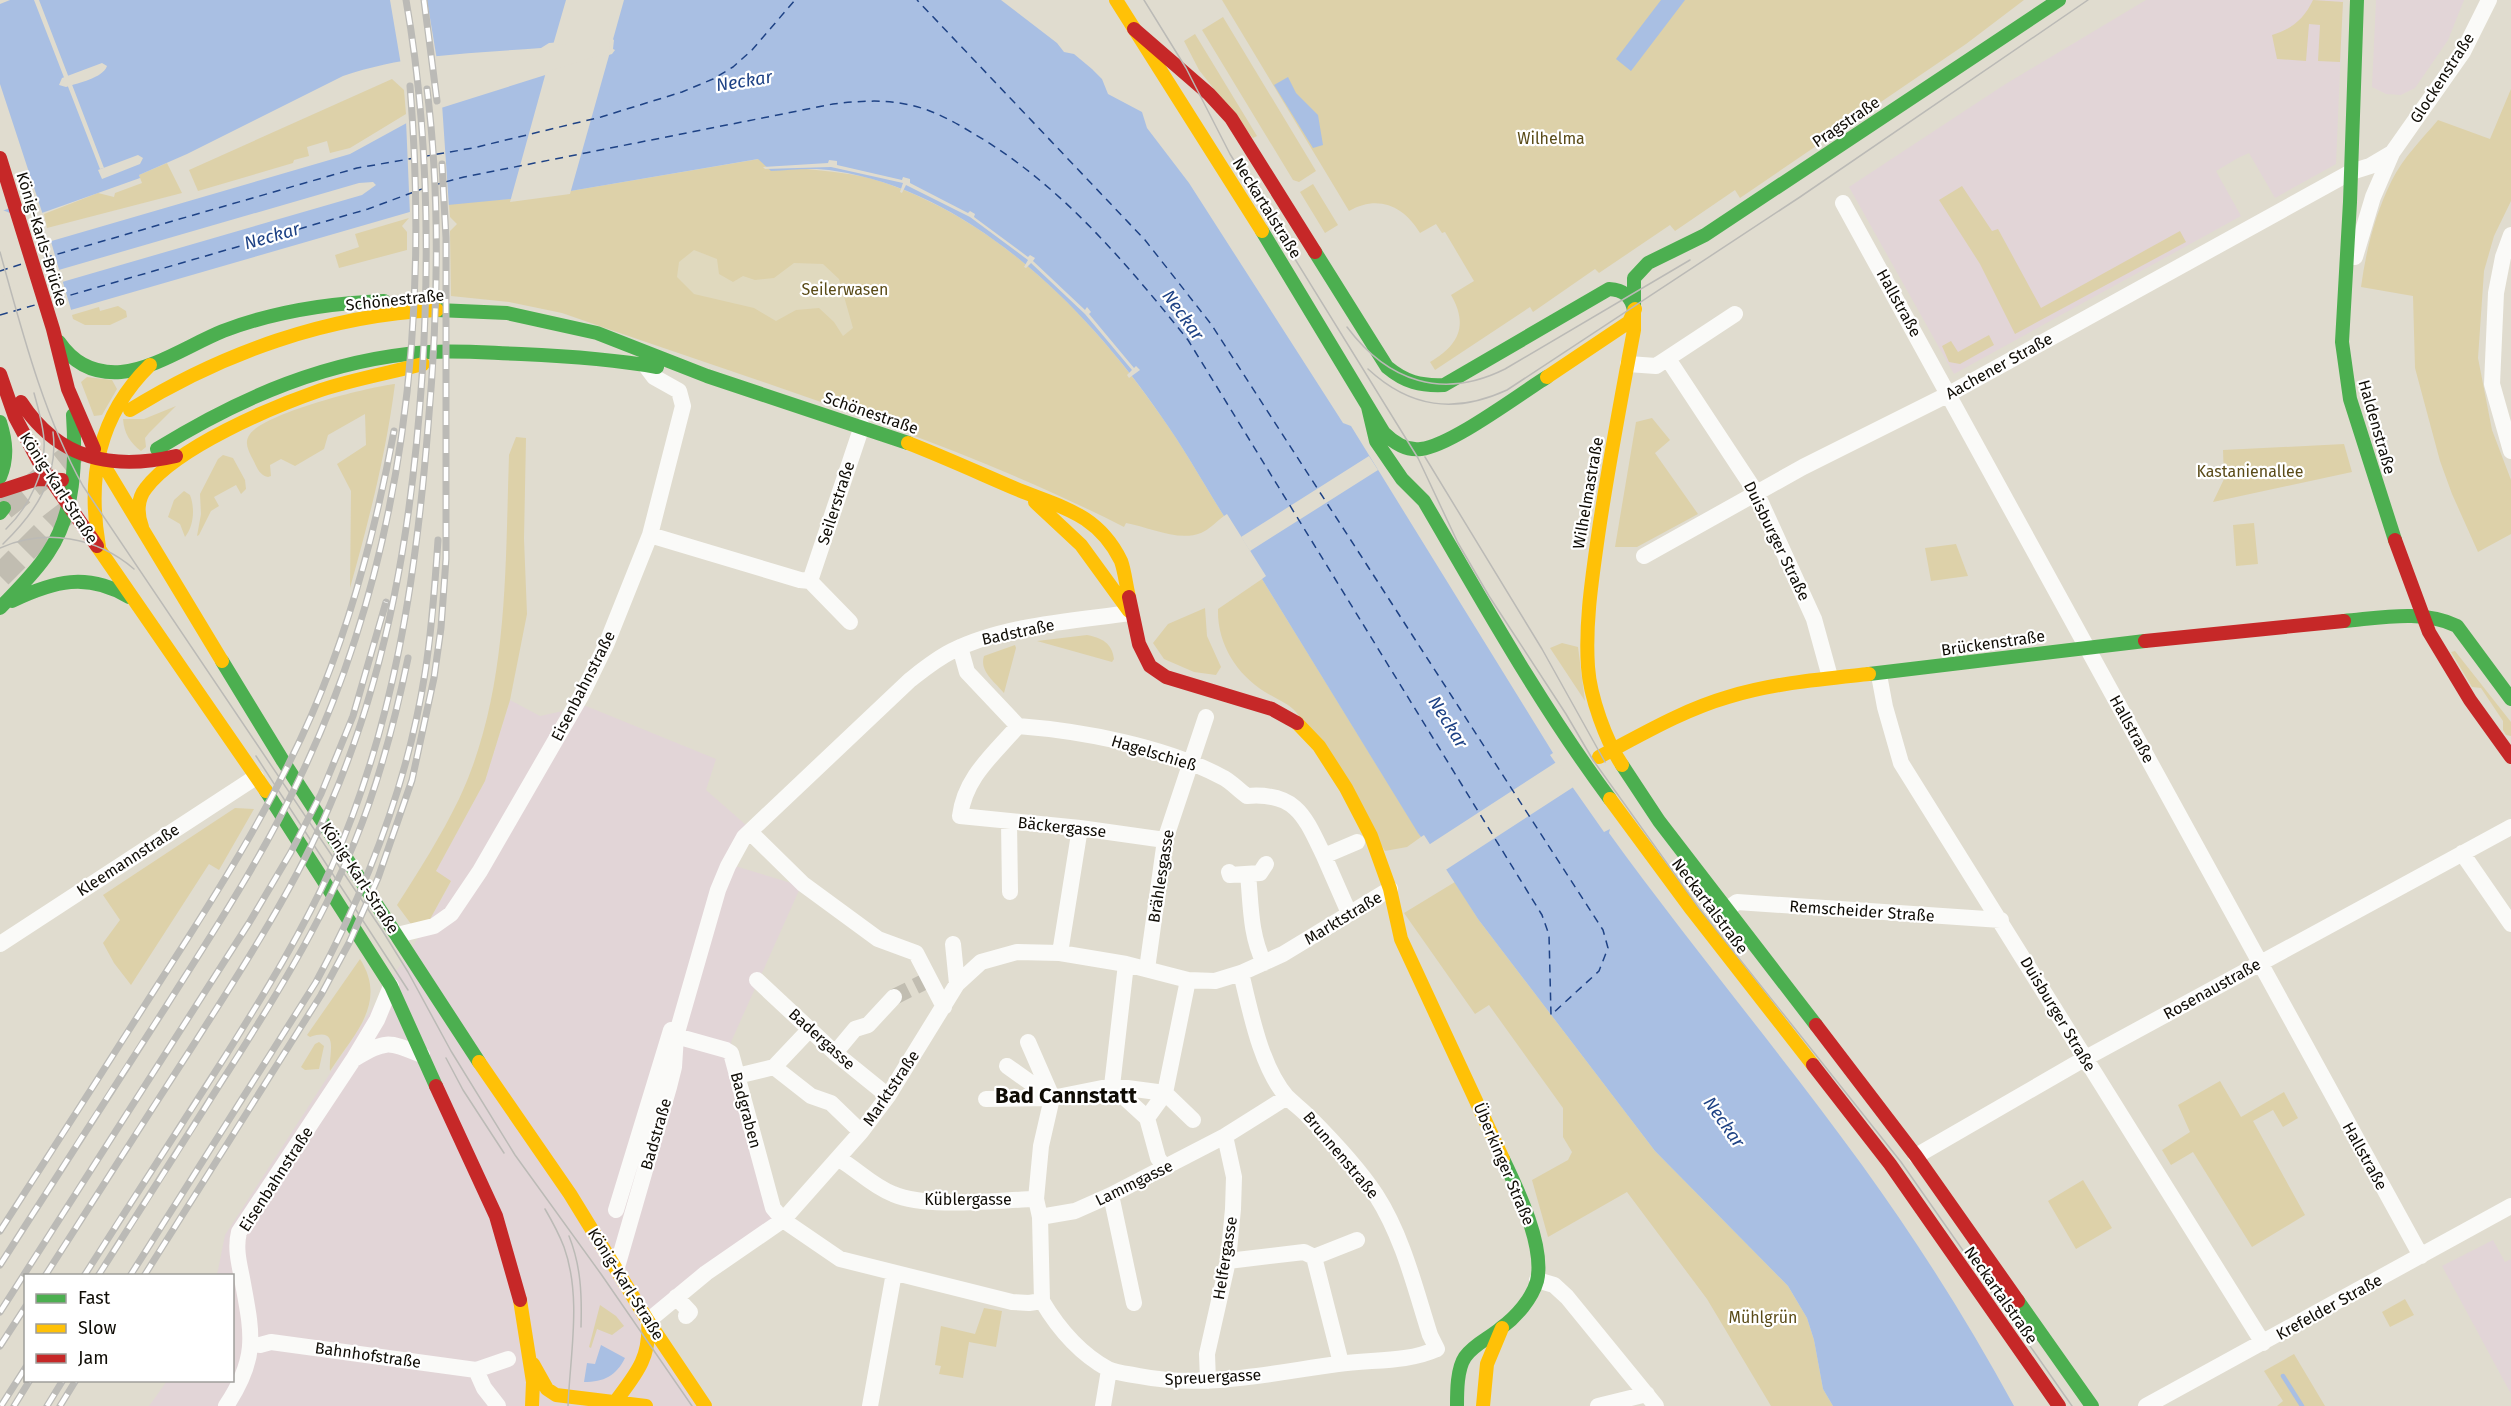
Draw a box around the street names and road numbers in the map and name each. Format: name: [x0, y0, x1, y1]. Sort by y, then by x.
street label: Glockenstraße: [2406, 29, 2478, 127]
street label: Pragstraße: [1809, 93, 1883, 151]
street label: Neckartalstraße: [1229, 154, 1305, 262]
street label: König-Karls-Brücke: [13, 170, 71, 308]
street label: Hallstraße: [1873, 266, 1925, 340]
street label: Schönestraße: [345, 285, 445, 315]
street label: Aachener Straße: [1942, 329, 2056, 403]
street label: Haldenstraße: [2354, 378, 2400, 476]
street label: Schönestraße: [821, 388, 921, 438]
street label: König-Karl-Straße: [16, 429, 102, 547]
street label: Wilhelmastraße: [1569, 436, 1607, 550]
street label: Seilerstraße: [814, 459, 858, 547]
street label: Duisburger Straße: [1740, 478, 1814, 604]
street label: Badstraße: [980, 615, 1056, 649]
street label: Brückenstraße: [1940, 626, 2046, 660]
street label: Eisenbahnstraße: [547, 628, 619, 744]
street label: Hallstraße: [2106, 692, 2158, 766]
street label: Hagelschieß: [1109, 731, 1199, 775]
street label: Bäckergasse: [1017, 813, 1107, 841]
street label: König-Karl-Straße: [317, 819, 403, 937]
street label: Kleemannstraße: [73, 820, 183, 900]
street label: Brählesgasse: [1144, 828, 1178, 924]
street label: Neckartalstraße: [1668, 854, 1752, 958]
street label: Marktstraße: [1301, 887, 1385, 949]
street label: Remscheider Straße: [1789, 896, 1935, 926]
street label: Duisburger Straße: [2016, 953, 2100, 1075]
street label: Rosenaustraße: [2160, 954, 2264, 1024]
street label: Badergasse: [785, 1004, 859, 1074]
street label: Marktstraße: [859, 1047, 923, 1129]
street label: Badgraben: [727, 1070, 765, 1150]
street label: Badstraße: [637, 1096, 675, 1172]
street label: Überkinger Straße: [1470, 1100, 1538, 1228]
street label: Brunnenstraße: [1299, 1108, 1383, 1202]
street label: Hallstraße: [2339, 1119, 2391, 1193]
street label: Eisenbahnstraße: [235, 1123, 317, 1235]
street label: Lammgasse: [1092, 1156, 1176, 1210]
street label: Küblergasse: [924, 1190, 1012, 1209]
street label: Helfergasse: [1209, 1215, 1241, 1301]
street label: König-Karl-Straße: [584, 1224, 668, 1344]
street label: Neckartalstraße: [1960, 1243, 2042, 1347]
street label: Krefelder Straße: [2273, 1270, 2385, 1344]
street label: Bahnhofstraße: [314, 1338, 422, 1372]
street label: Spreuergasse: [1164, 1365, 1262, 1389]

